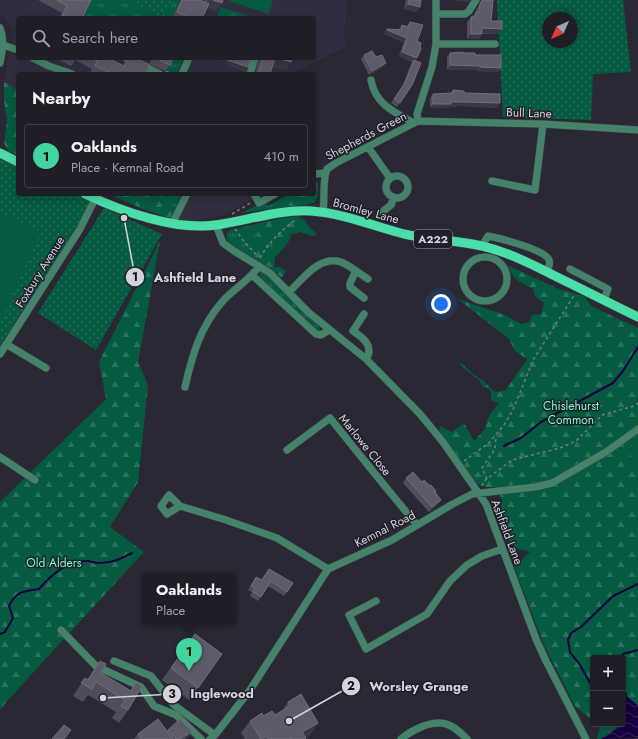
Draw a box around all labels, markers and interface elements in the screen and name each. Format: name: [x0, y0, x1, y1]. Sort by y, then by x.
north arrow: [542, 12, 578, 48]
search box: [16, 16, 316, 60]
icon: search: [30, 27, 52, 49]
text: Search here: [62, 27, 138, 49]
text: Nearby: [32, 86, 90, 110]
street label: Bull Lane: [506, 103, 552, 123]
street label: Shepherds Green: [322, 107, 410, 165]
text: Oaklands: [71, 136, 137, 158]
text: 1: [43, 147, 49, 166]
text: 410 m: [264, 147, 299, 166]
text: Place · Kemnal Road: [71, 158, 184, 177]
street label: Bromley Lane: [331, 194, 401, 228]
road number: A222: [414, 230, 452, 248]
street label: Foxbury Avenue: [11, 233, 69, 311]
callout: Ashfield Lane: [125, 265, 244, 290]
text: 1: [132, 268, 138, 286]
text: Ashfield Lane: [153, 268, 237, 287]
your location: [431, 294, 451, 314]
park label: Chislehurst Common: [543, 397, 599, 429]
street label: Marlowe Close: [334, 410, 396, 480]
street label: Ashfield Lane: [486, 497, 528, 567]
street label: Kemnal Road: [351, 506, 419, 552]
park label: Old Alders: [26, 554, 82, 572]
popup: [142, 573, 236, 625]
text: Oaklands: [156, 579, 222, 601]
text: Place: [156, 601, 185, 620]
pin: 1: [176, 638, 202, 671]
map controls: [590, 655, 626, 727]
button: +: [590, 655, 626, 691]
callout: Worsley Grange: [341, 674, 476, 699]
text: 2: [347, 677, 355, 695]
text: Worsley Grange: [370, 677, 469, 696]
callout: Inglewood: [162, 681, 262, 706]
text: Inglewood: [190, 684, 254, 703]
text: 3: [168, 685, 176, 703]
button: −: [590, 691, 626, 727]

